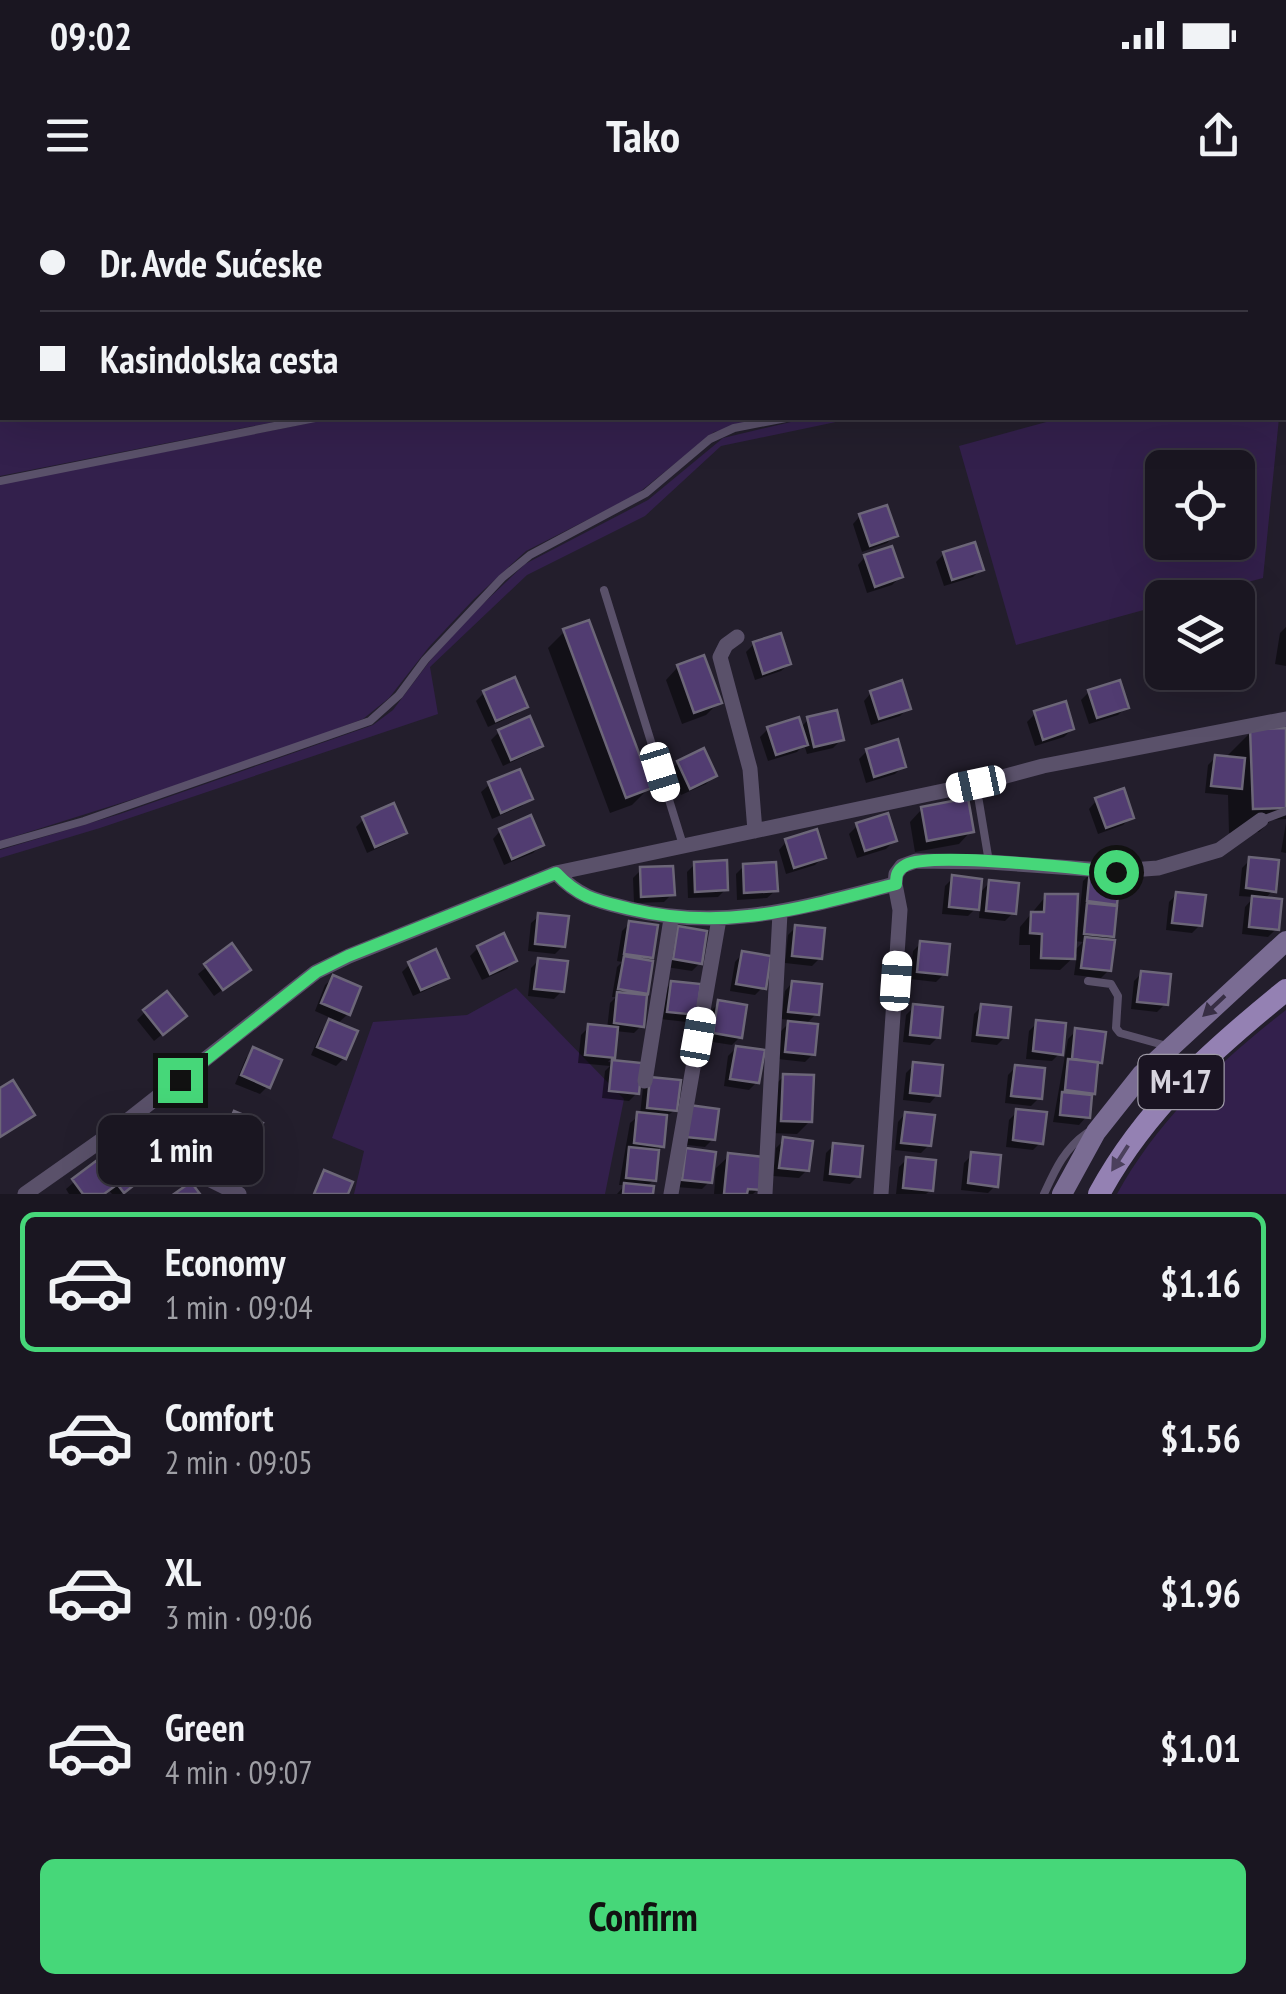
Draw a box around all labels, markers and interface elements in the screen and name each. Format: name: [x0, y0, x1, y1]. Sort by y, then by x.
text: 09:02: [50, 11, 132, 60]
text: Tako: [606, 106, 680, 164]
icon: menu: [40, 108, 95, 163]
icon: share: [1191, 108, 1246, 163]
text: Dr. Avde Sućeske: [100, 238, 323, 287]
text: Kasindolska cesta: [100, 334, 338, 383]
map controls: [1145, 450, 1255, 690]
button: locate: [1145, 450, 1255, 560]
button: layers: [1145, 580, 1255, 690]
car: [637, 739, 683, 805]
car: [944, 763, 1008, 805]
route start: [1094, 850, 1139, 895]
car: [879, 950, 913, 1012]
one-way arrow: [1202, 995, 1226, 1018]
car: [678, 1005, 718, 1069]
road number: M-17: [1138, 1055, 1224, 1109]
route end: [158, 1058, 203, 1103]
callout: 1 min: [98, 1115, 262, 1185]
text: 1 min: [148, 1129, 213, 1171]
one-way arrow: [1112, 1145, 1130, 1172]
icon: car: [45, 1237, 135, 1327]
text: Economy: [165, 1237, 285, 1286]
text: $1.16: [1160, 1258, 1241, 1307]
text: 1 min · 09:04: [165, 1286, 313, 1328]
icon: car: [45, 1392, 135, 1482]
text: Comfort: [165, 1392, 274, 1441]
text: $1.56: [1160, 1413, 1241, 1462]
text: 2 min · 09:05: [165, 1441, 313, 1483]
icon: car: [45, 1547, 135, 1637]
text: XL: [165, 1547, 201, 1596]
text: $1.96: [1160, 1568, 1241, 1617]
text: 3 min · 09:06: [165, 1596, 313, 1638]
icon: car: [45, 1702, 135, 1792]
text: Green: [165, 1702, 245, 1751]
text: $1.01: [1160, 1723, 1241, 1772]
text: 4 min · 09:07: [165, 1751, 313, 1793]
button: Confirm: [40, 1859, 1246, 1974]

